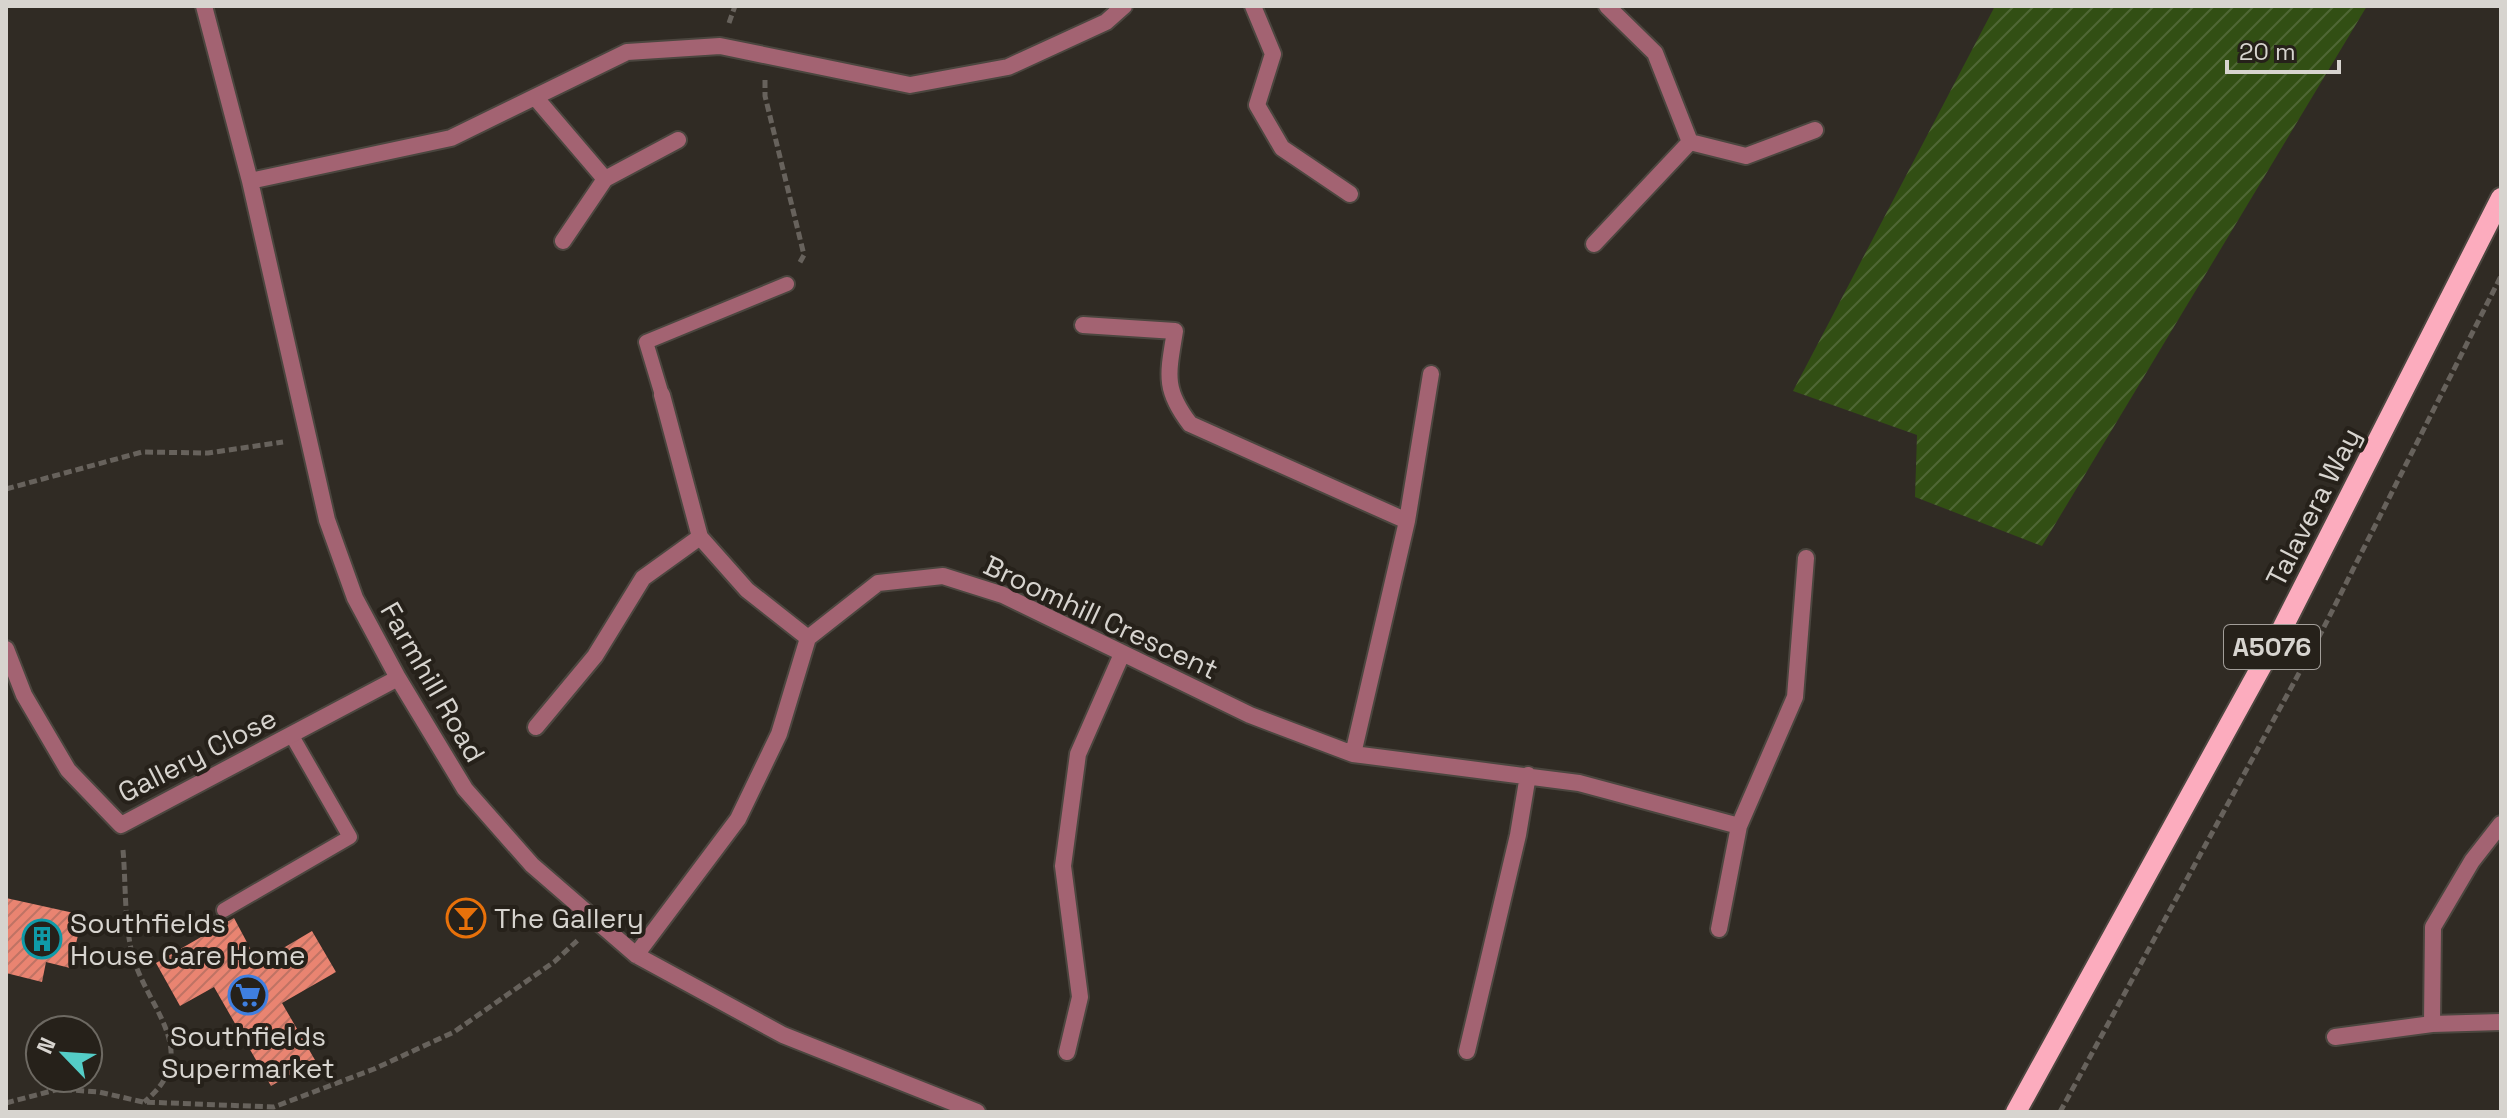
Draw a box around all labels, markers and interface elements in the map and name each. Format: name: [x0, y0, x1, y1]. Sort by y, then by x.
scale bar: [2227, 24, 2339, 74]
text: 20 m: [2239, 36, 2296, 67]
street label: Talavera Way: [2258, 421, 2368, 593]
street label: Broomhill Crescent: [978, 547, 1224, 687]
street label: Farmhill Road: [373, 595, 493, 769]
road number: A5076: [2224, 625, 2320, 669]
street label: Gallery Close: [112, 700, 282, 810]
bar icon: The Gallery: [445, 897, 487, 939]
place label: The Gallery: [494, 900, 644, 936]
place label: Southfields House Care Home: [70, 905, 306, 973]
building icon: Southfields House Care Home: [21, 918, 63, 960]
supermarket icon: Southfields Supermarket: [227, 974, 269, 1016]
north arrow: [24, 1014, 104, 1094]
place label: Southfields Supermarket: [161, 1018, 335, 1086]
text: N: [30, 1033, 62, 1058]

